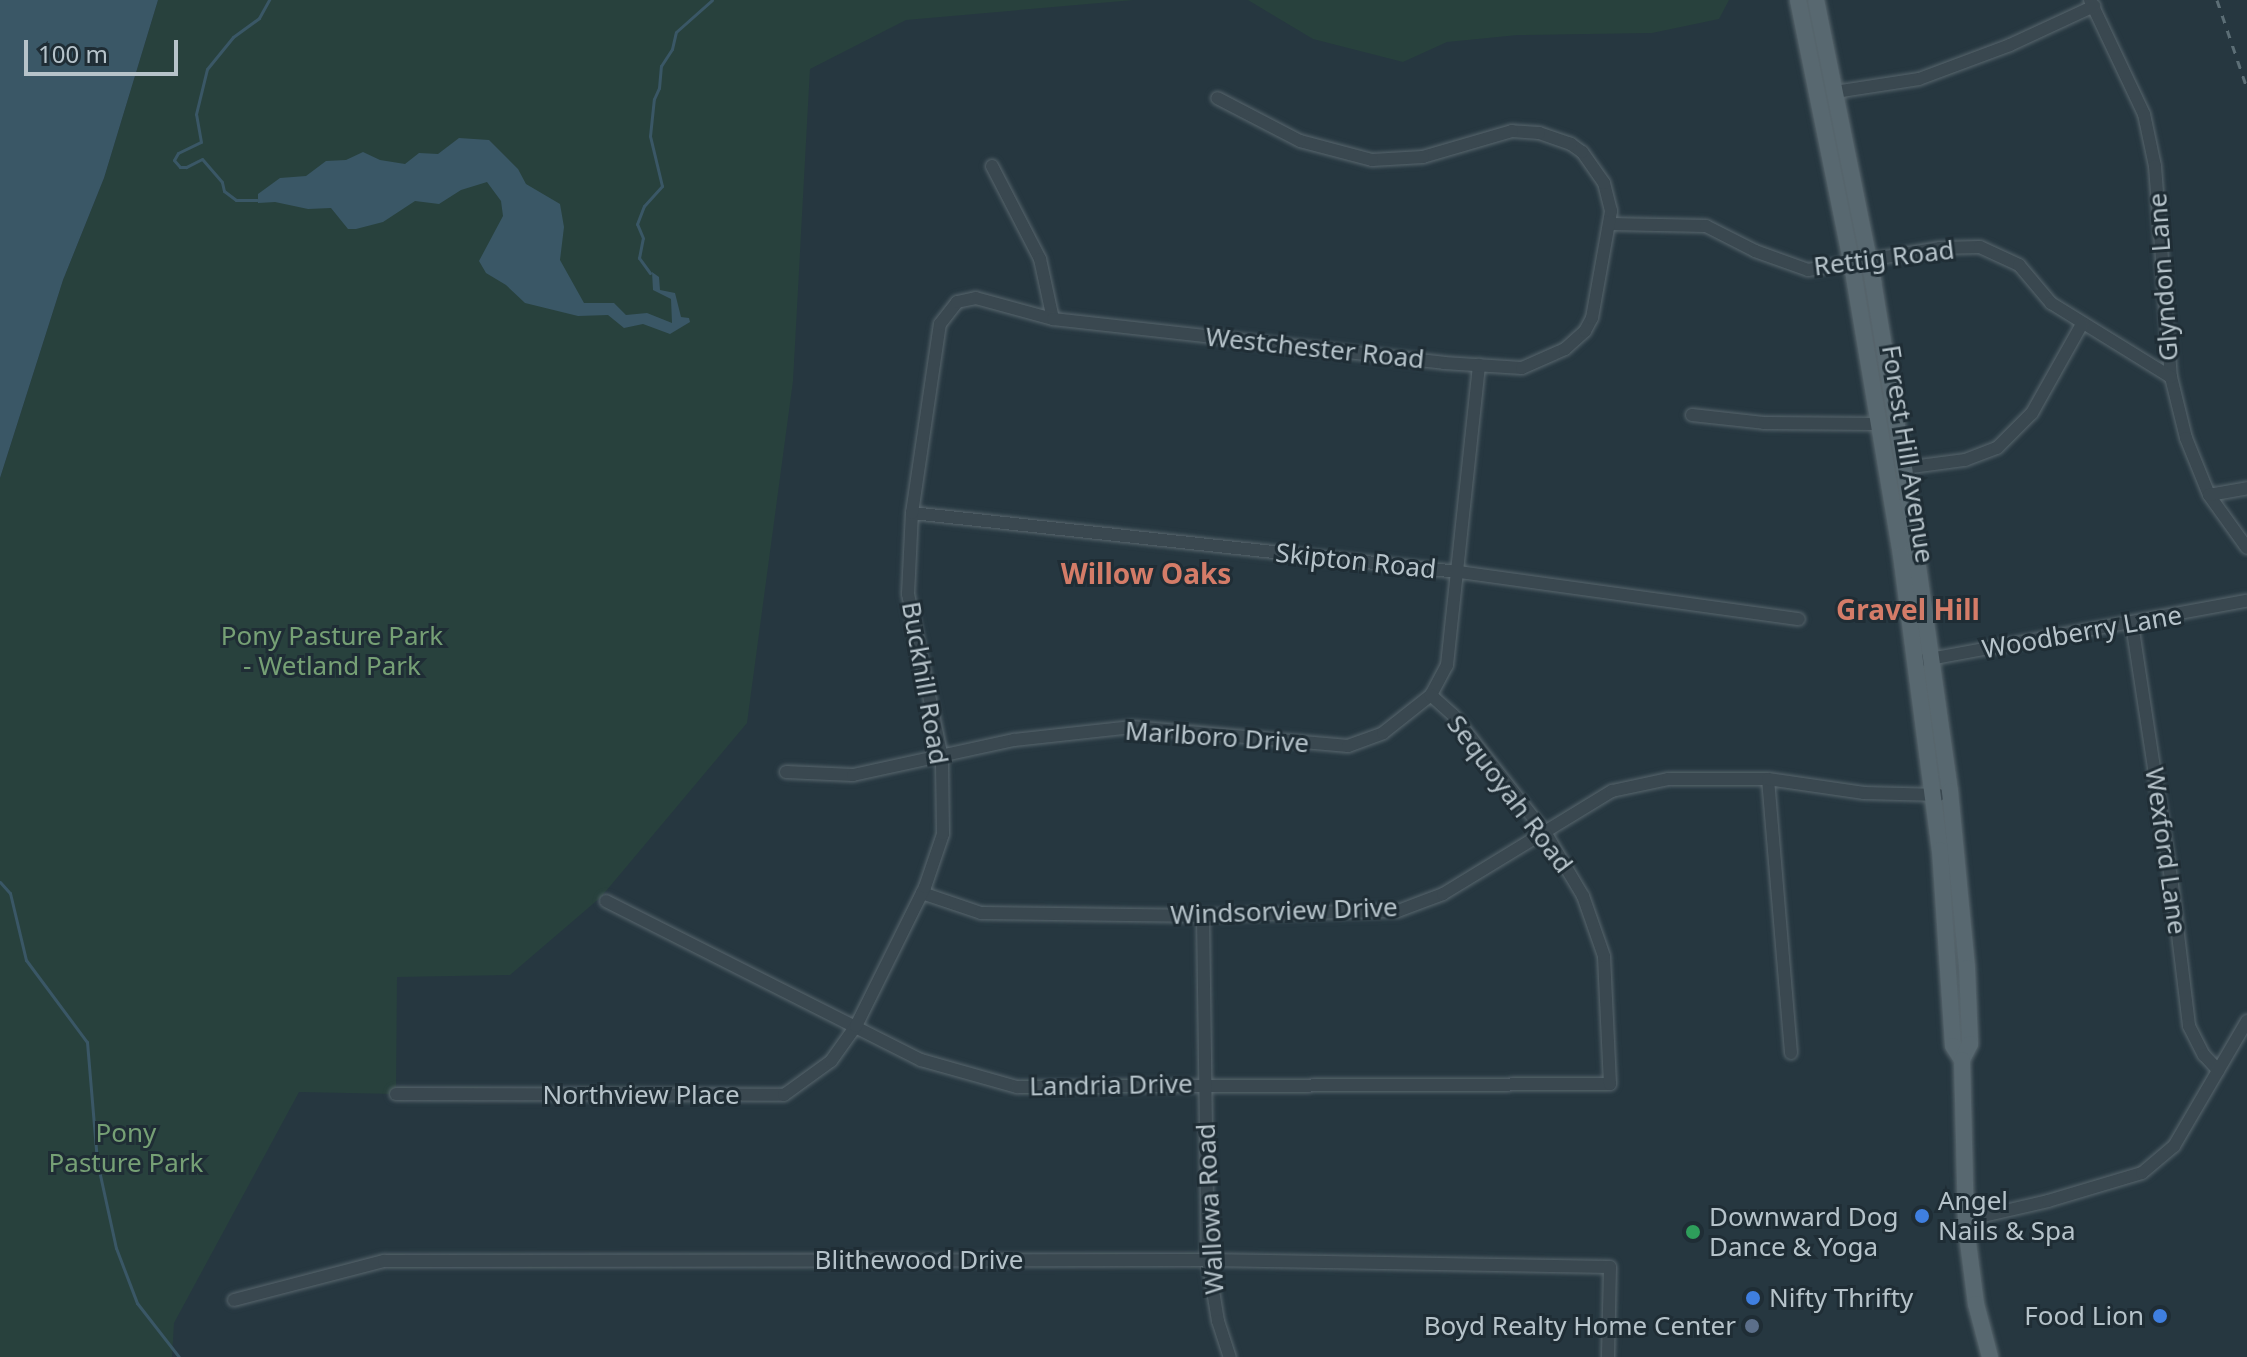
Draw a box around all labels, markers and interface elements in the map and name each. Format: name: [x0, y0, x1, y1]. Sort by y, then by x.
scale bar: [28, 24, 182, 74]
text: 100 m: [38, 37, 108, 70]
street label: Glyndon Lane: [2142, 192, 2184, 362]
street label: Rettig Road: [1812, 234, 1956, 282]
street label: Westchester Road: [1204, 321, 1426, 375]
street label: Forest Hill Avenue: [1875, 343, 1941, 565]
street label: Skipton Road: [1274, 537, 1438, 585]
district label: Willow Oaks: [1061, 556, 1231, 590]
district label: Gravel Hill: [1836, 592, 1980, 626]
street label: Buckhill Road: [895, 599, 955, 767]
street label: Woodberry Lane: [1980, 599, 2184, 665]
park label: Pony Pasture Park - Wetland Park: [221, 620, 443, 682]
street label: Sequoyah Road: [1441, 709, 1579, 879]
street label: Marlboro Drive: [1124, 715, 1310, 759]
street label: Wexford Lane: [2139, 766, 2193, 936]
street label: Windsorview Drive: [1170, 891, 1398, 931]
street label: Landria Drive: [1029, 1068, 1193, 1102]
street label: Northview Place: [542, 1079, 740, 1111]
park label: Pony Pasture Park: [49, 1117, 203, 1178]
street label: Wallowa Road: [1190, 1123, 1230, 1295]
place label: Angel Nails & Spa: [1938, 1185, 2076, 1246]
place label: Downward Dog Dance & Yoga: [1709, 1201, 1898, 1262]
marker: Angel Nails & Spa: [1913, 1207, 1931, 1225]
marker: Downward Dog Dance & Yoga: [1684, 1223, 1702, 1241]
street label: Blithewood Drive: [815, 1244, 1023, 1276]
place label: Nifty Thrifty: [1769, 1282, 1913, 1314]
marker: Nifty Thrifty: [1744, 1289, 1762, 1307]
place label: Food Lion: [2024, 1300, 2144, 1332]
marker: Food Lion: [2151, 1307, 2169, 1325]
place label: Boyd Realty Home Center: [1424, 1310, 1736, 1342]
marker: Boyd Realty Home Center: [1743, 1317, 1761, 1335]

